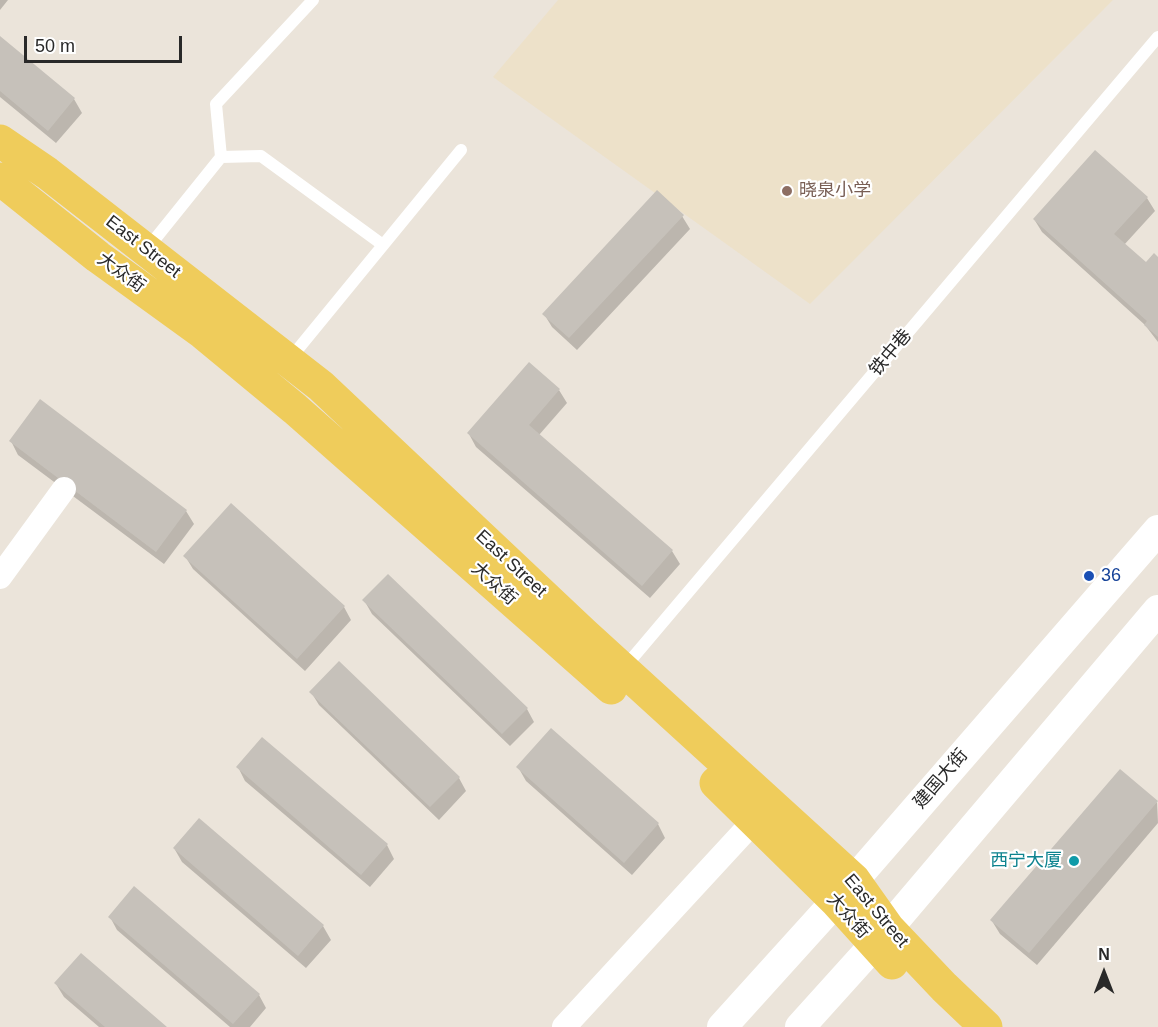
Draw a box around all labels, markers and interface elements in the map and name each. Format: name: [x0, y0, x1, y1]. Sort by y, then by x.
scale bar: [27, 24, 184, 62]
text: 50 m: [35, 36, 75, 56]
place label: 晓泉小学: [799, 180, 871, 202]
marker: 晓泉小学: [780, 184, 794, 198]
street label: East Street: [101, 211, 185, 283]
street label: 大众街: [93, 248, 149, 298]
street label: 铁中巷: [865, 325, 917, 381]
street label: East Street: [471, 526, 551, 602]
street label: 大众街: [467, 558, 521, 610]
place label: 36: [1101, 565, 1121, 587]
marker: 36: [1082, 569, 1096, 583]
street label: 建国大街: [909, 745, 973, 813]
place label: 西宁大厦: [990, 850, 1062, 872]
marker: 西宁大厦: [1067, 854, 1081, 868]
street label: East Street: [839, 870, 913, 952]
street label: 大众街: [822, 889, 874, 943]
north arrow: [1074, 943, 1134, 1003]
text: N: [1098, 946, 1110, 963]

